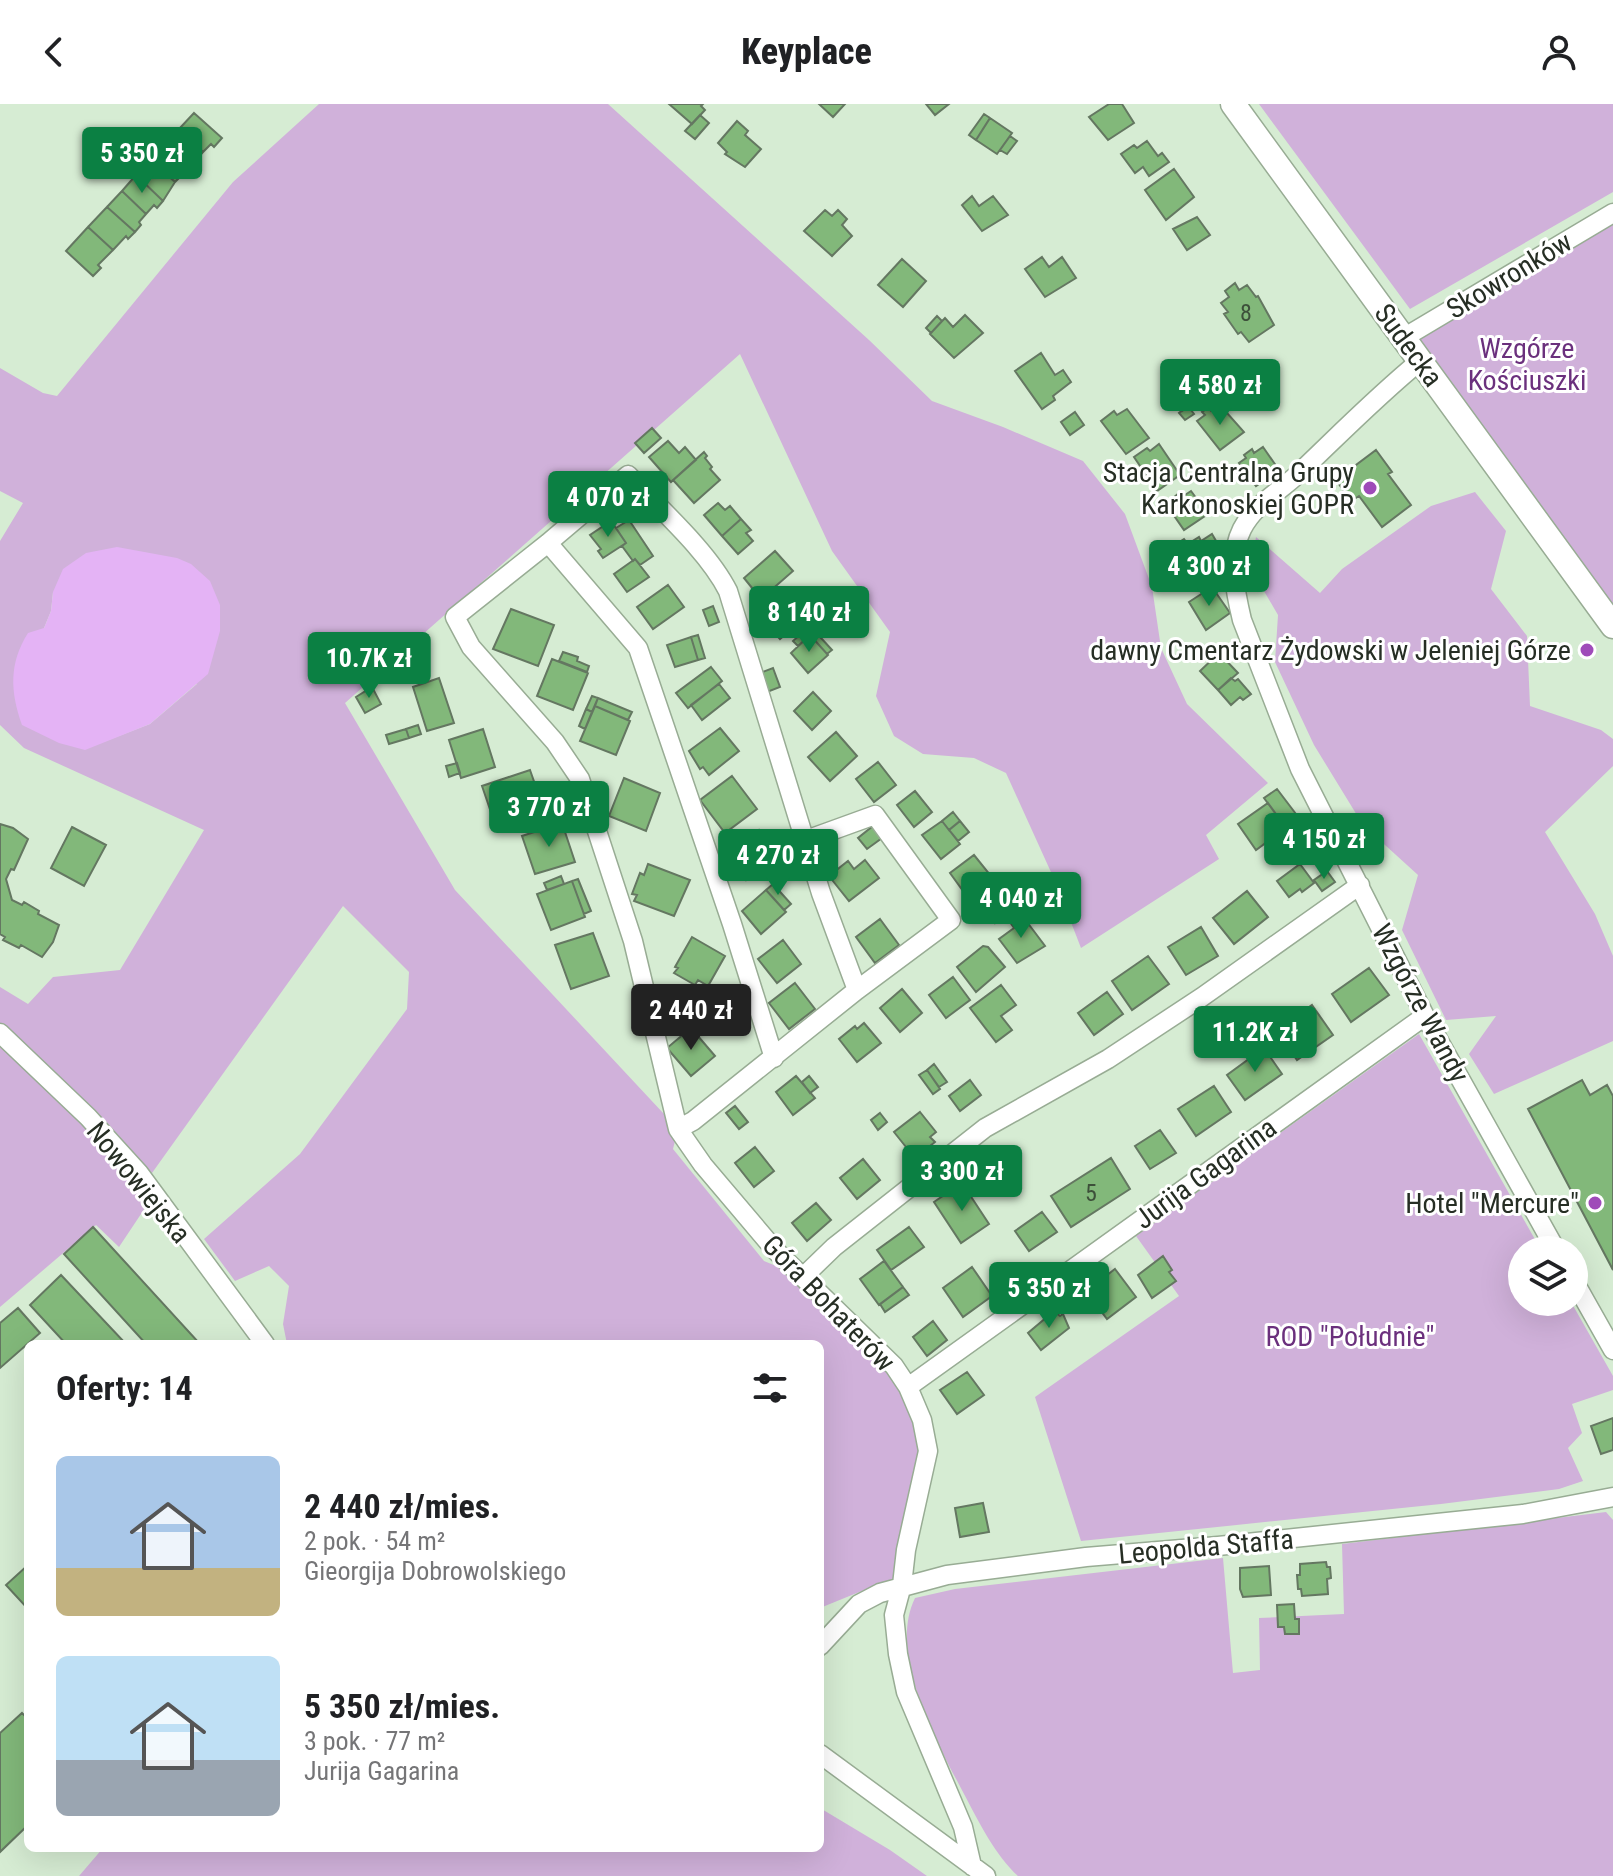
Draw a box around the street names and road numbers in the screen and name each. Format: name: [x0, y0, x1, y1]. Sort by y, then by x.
street label: Skowronków: [1441, 225, 1578, 326]
street label: Sudecka: [1368, 298, 1450, 393]
street label: Wzgórze Wandy: [1365, 918, 1476, 1088]
street label: Jurija Gagarina: [1128, 1111, 1283, 1236]
street label: Nowowiejska: [80, 1115, 198, 1250]
street label: Góra Bohaterów: [755, 1228, 902, 1378]
street label: Leopolda Staffa: [1117, 1522, 1295, 1571]

